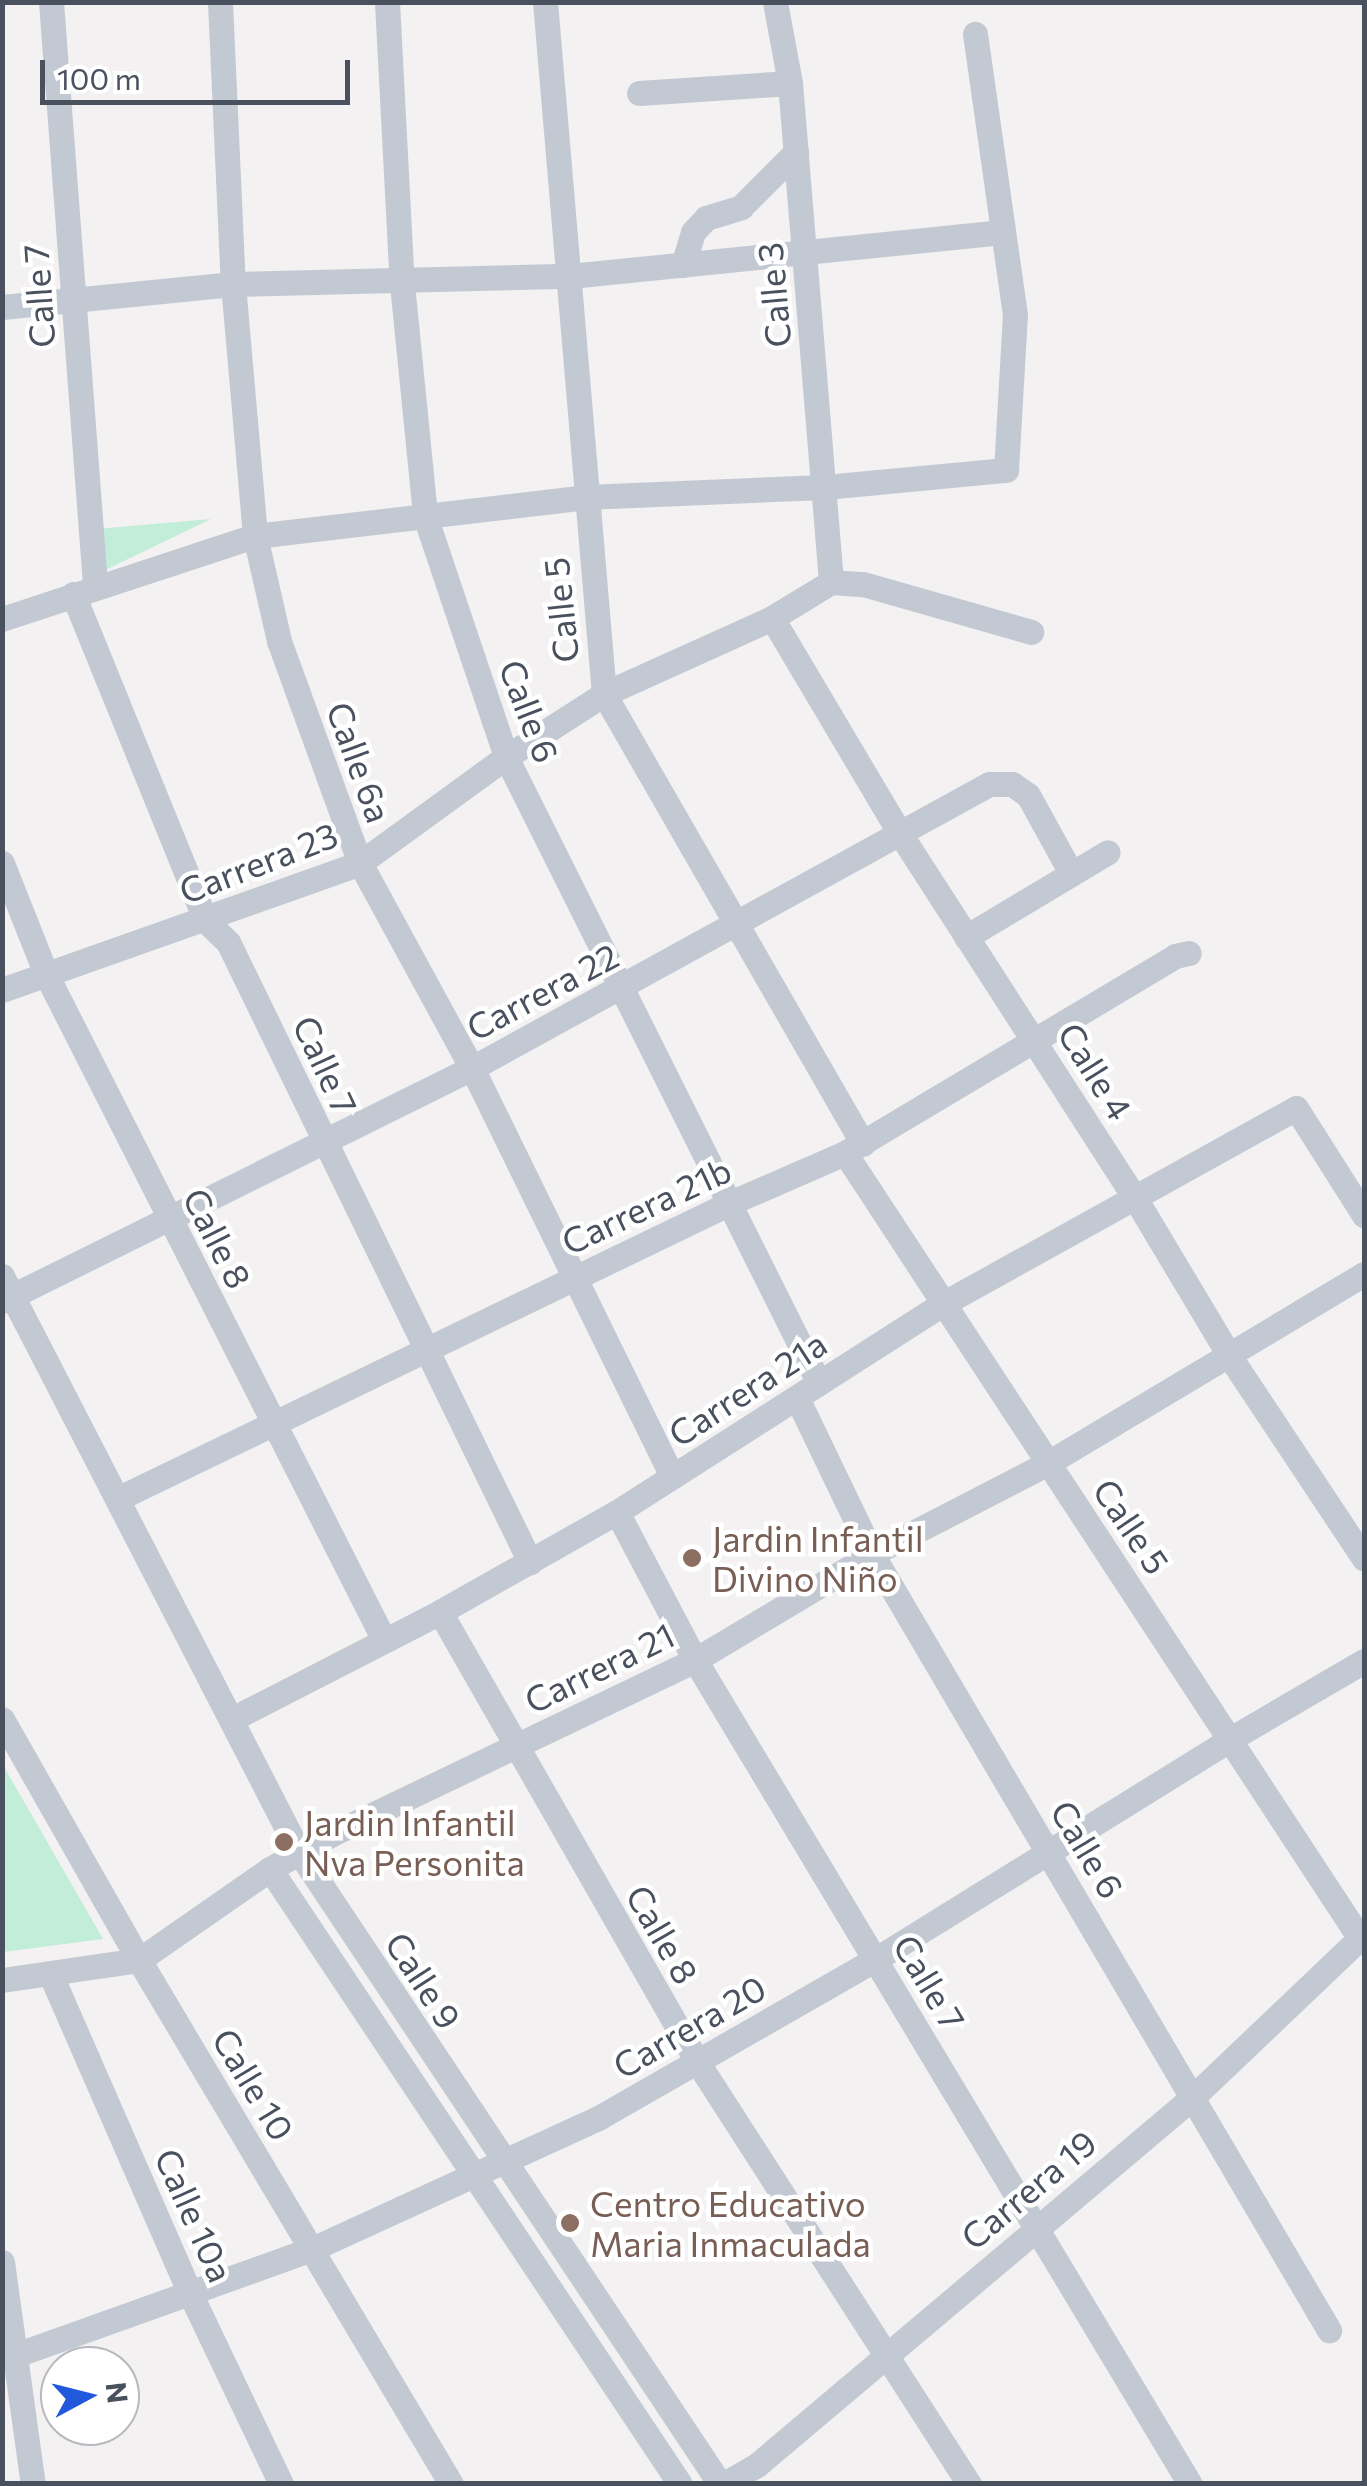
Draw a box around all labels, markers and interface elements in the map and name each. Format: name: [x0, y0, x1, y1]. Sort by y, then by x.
scale bar: [45, 40, 355, 102]
text: 100 m: [57, 59, 141, 96]
street label: Calle 3: [747, 241, 799, 349]
street label: Calle 7: [13, 243, 63, 349]
street label: Calle 5: [534, 555, 586, 665]
street label: Calle 6: [491, 654, 569, 768]
street label: Calle 6a: [319, 696, 401, 828]
street label: Carrera 23: [173, 813, 343, 911]
street label: Carrera 22: [459, 934, 625, 1048]
street label: Calle 7: [285, 1009, 367, 1121]
street label: Calle 4: [1050, 1015, 1142, 1127]
street label: Carrera 21b: [555, 1148, 737, 1262]
street label: Calle 8: [175, 1181, 261, 1295]
street label: Carrera 21a: [660, 1322, 834, 1454]
street label: Calle 5: [1085, 1471, 1179, 1581]
place label: Jardin Infantil Divino Niño: [712, 1517, 924, 1599]
marker: Jardin Infantil Divino Niño: [681, 1547, 703, 1569]
street label: Carrera 21: [517, 1613, 681, 1721]
street label: Calle 6: [1043, 1793, 1133, 1905]
place label: Jardin Infantil Nva Personita: [304, 1801, 525, 1883]
marker: Jardin Infantil Nva Personita: [273, 1831, 295, 1853]
street label: Calle 8: [618, 1877, 708, 1991]
street label: Calle 9: [377, 1924, 471, 2036]
street label: Calle 7: [885, 1927, 975, 2037]
street label: Carrera 20: [605, 1966, 773, 2086]
street label: Calle 10: [204, 2020, 304, 2148]
street label: Carrera 19: [952, 2121, 1104, 2257]
street label: Calle 10a: [147, 2142, 243, 2288]
place label: Centro Educativo Maria Inmaculada: [590, 2182, 871, 2264]
marker: Centro Educativo Maria Inmaculada: [559, 2212, 581, 2234]
north arrow: [40, 2346, 140, 2446]
text: N: [100, 2380, 136, 2405]

